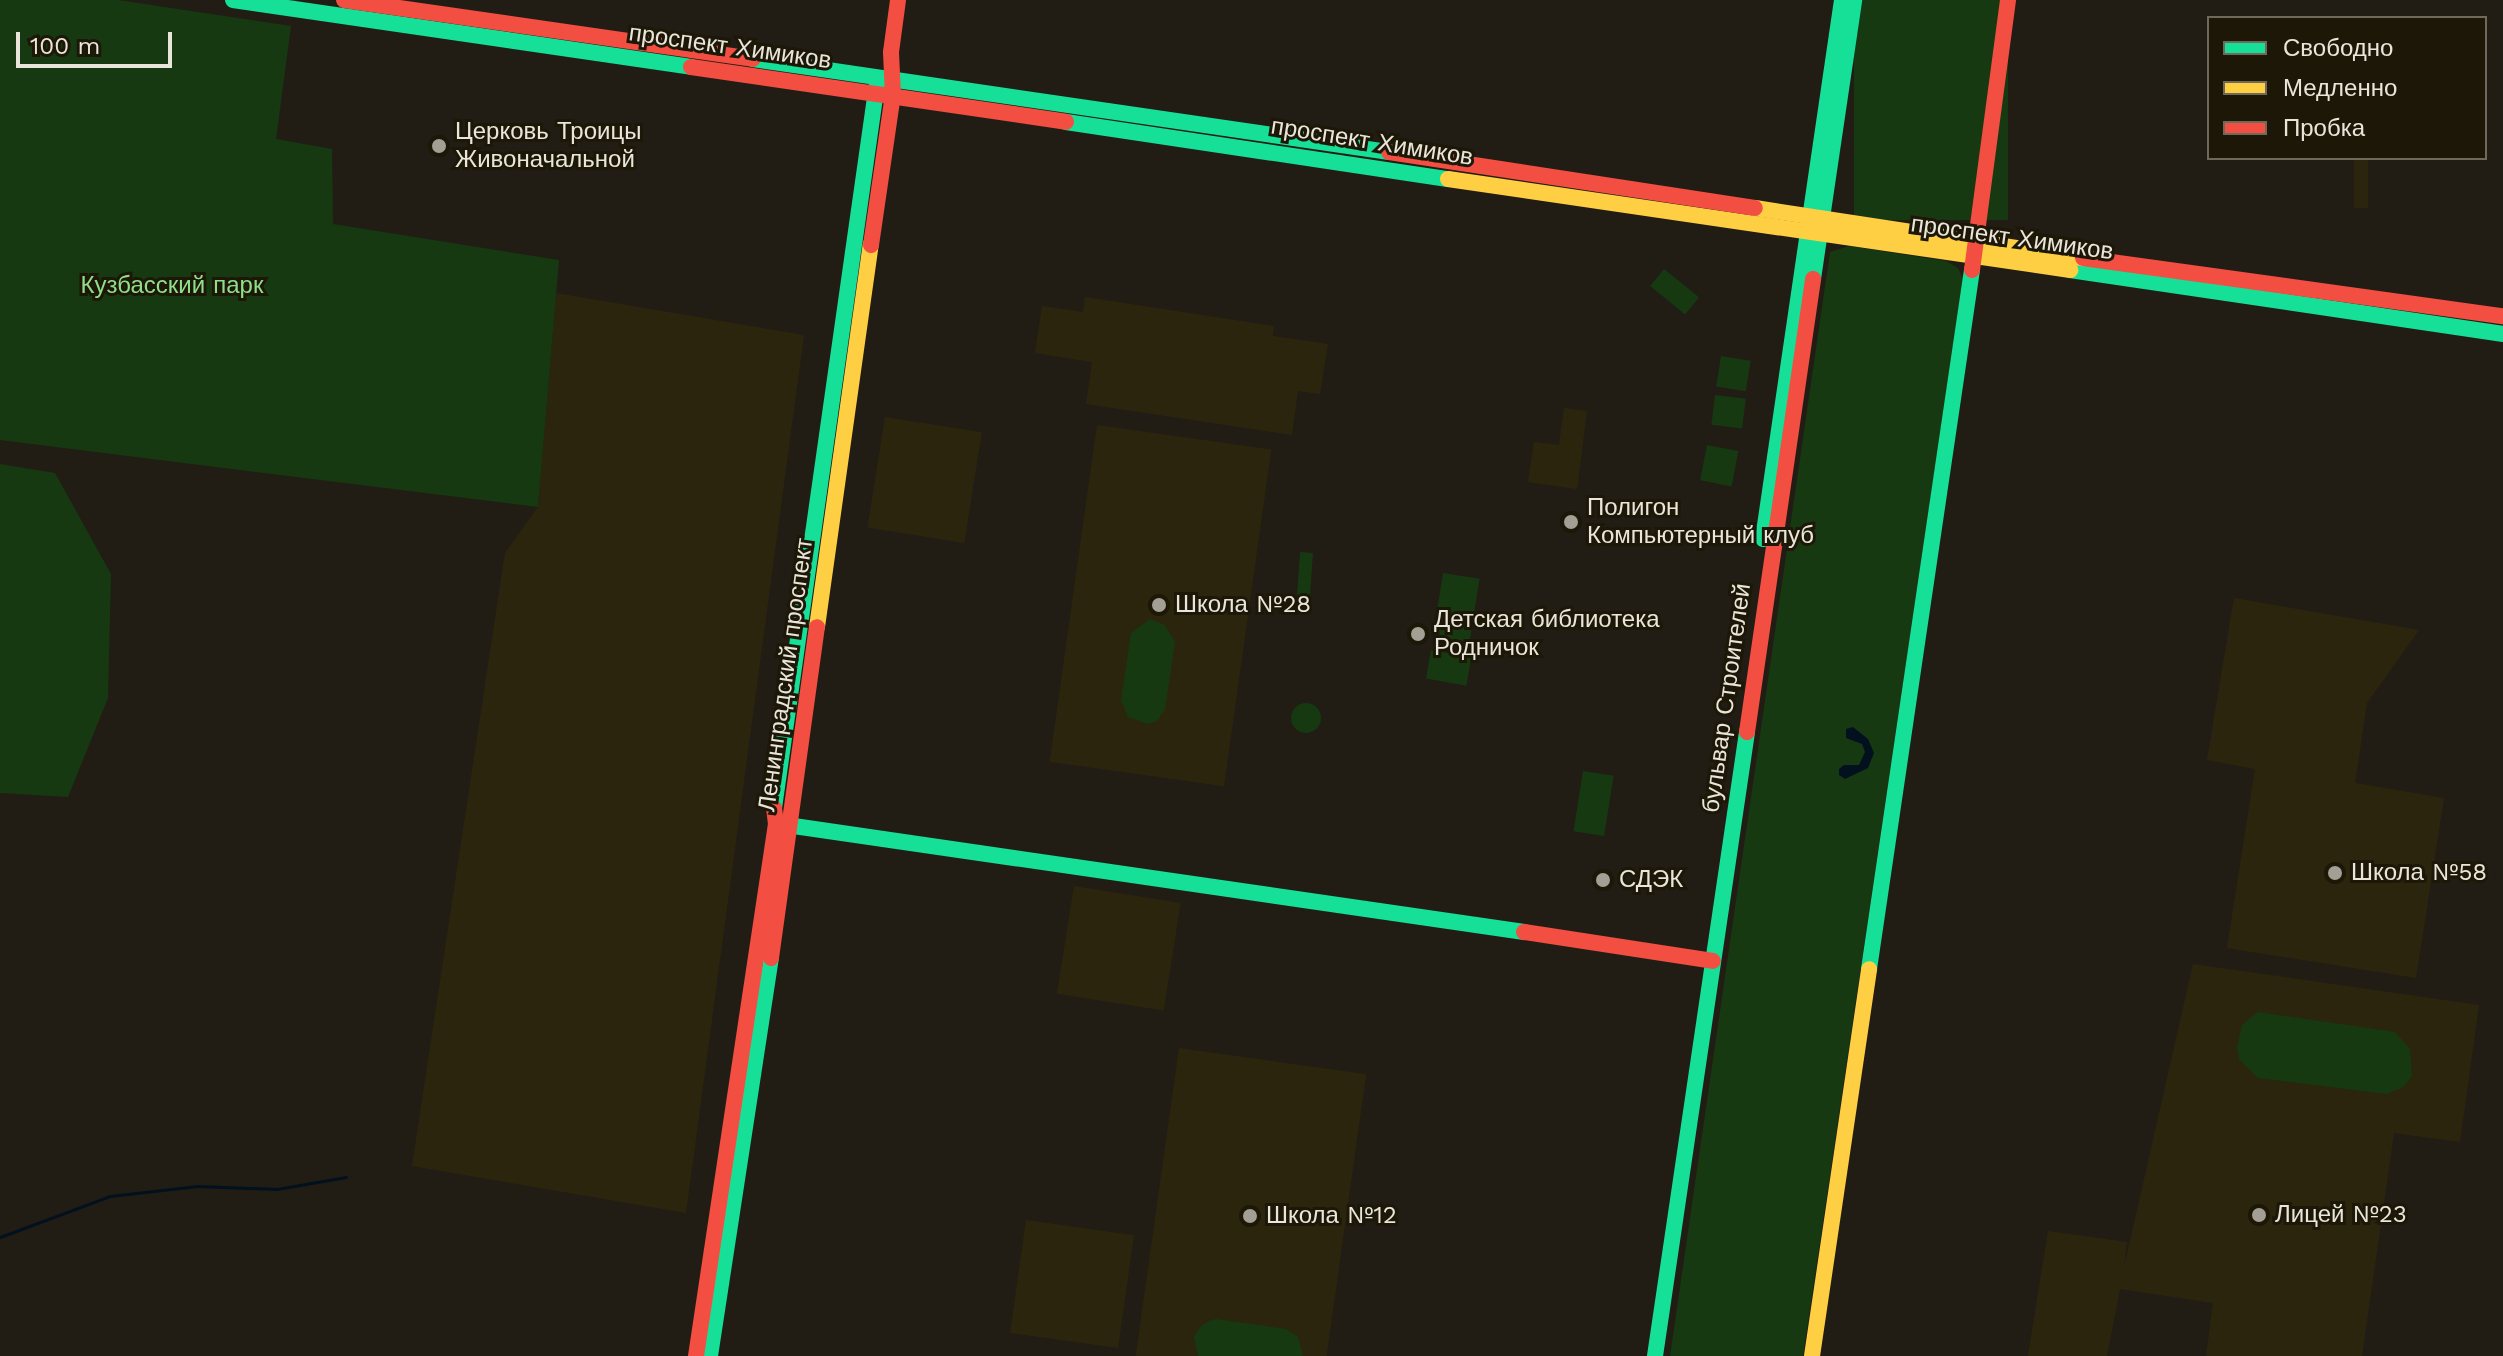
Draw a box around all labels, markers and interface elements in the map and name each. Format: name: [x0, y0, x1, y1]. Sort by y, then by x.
scale bar: [20, 16, 176, 66]
legend: [2207, 16, 2487, 160]
street label: проспект Химиков: [627, 19, 833, 75]
text: 100 m: [30, 32, 100, 60]
text: Свободно: [2283, 34, 2393, 62]
text: Медленно: [2283, 74, 2397, 102]
street label: проспект Химиков: [1269, 112, 1475, 172]
text: Пробка: [2283, 114, 2365, 142]
place label: Церковь Троицы Живоначальной: [455, 118, 641, 174]
marker: Церковь Троицы Живоначальной: [430, 137, 448, 155]
street label: проспект Химиков: [1909, 210, 2115, 266]
park label: Кузбасский парк: [81, 272, 263, 300]
place label: Полигон Компьютерный клуб: [1587, 494, 1814, 550]
marker: Полигон Компьютерный клуб: [1562, 513, 1580, 531]
street label: Ленинградский проспект: [753, 536, 819, 814]
street label: бульвар Строителей: [1697, 582, 1757, 814]
place label: Школа №28: [1175, 591, 1311, 619]
marker: Школа №28: [1150, 596, 1168, 614]
place label: Детская библиотека Родничок: [1434, 606, 1660, 662]
marker: Детская библиотека Родничок: [1409, 625, 1427, 643]
place label: Школа №58: [2351, 859, 2487, 887]
marker: Школа №58: [2326, 864, 2344, 882]
place label: СДЭК: [1619, 866, 1683, 894]
marker: СДЭК: [1594, 871, 1612, 889]
place label: Лицей №23: [2275, 1201, 2407, 1229]
place label: Школа №12: [1266, 1202, 1397, 1230]
marker: Лицей №23: [2250, 1206, 2268, 1224]
marker: Школа №12: [1241, 1207, 1259, 1225]

